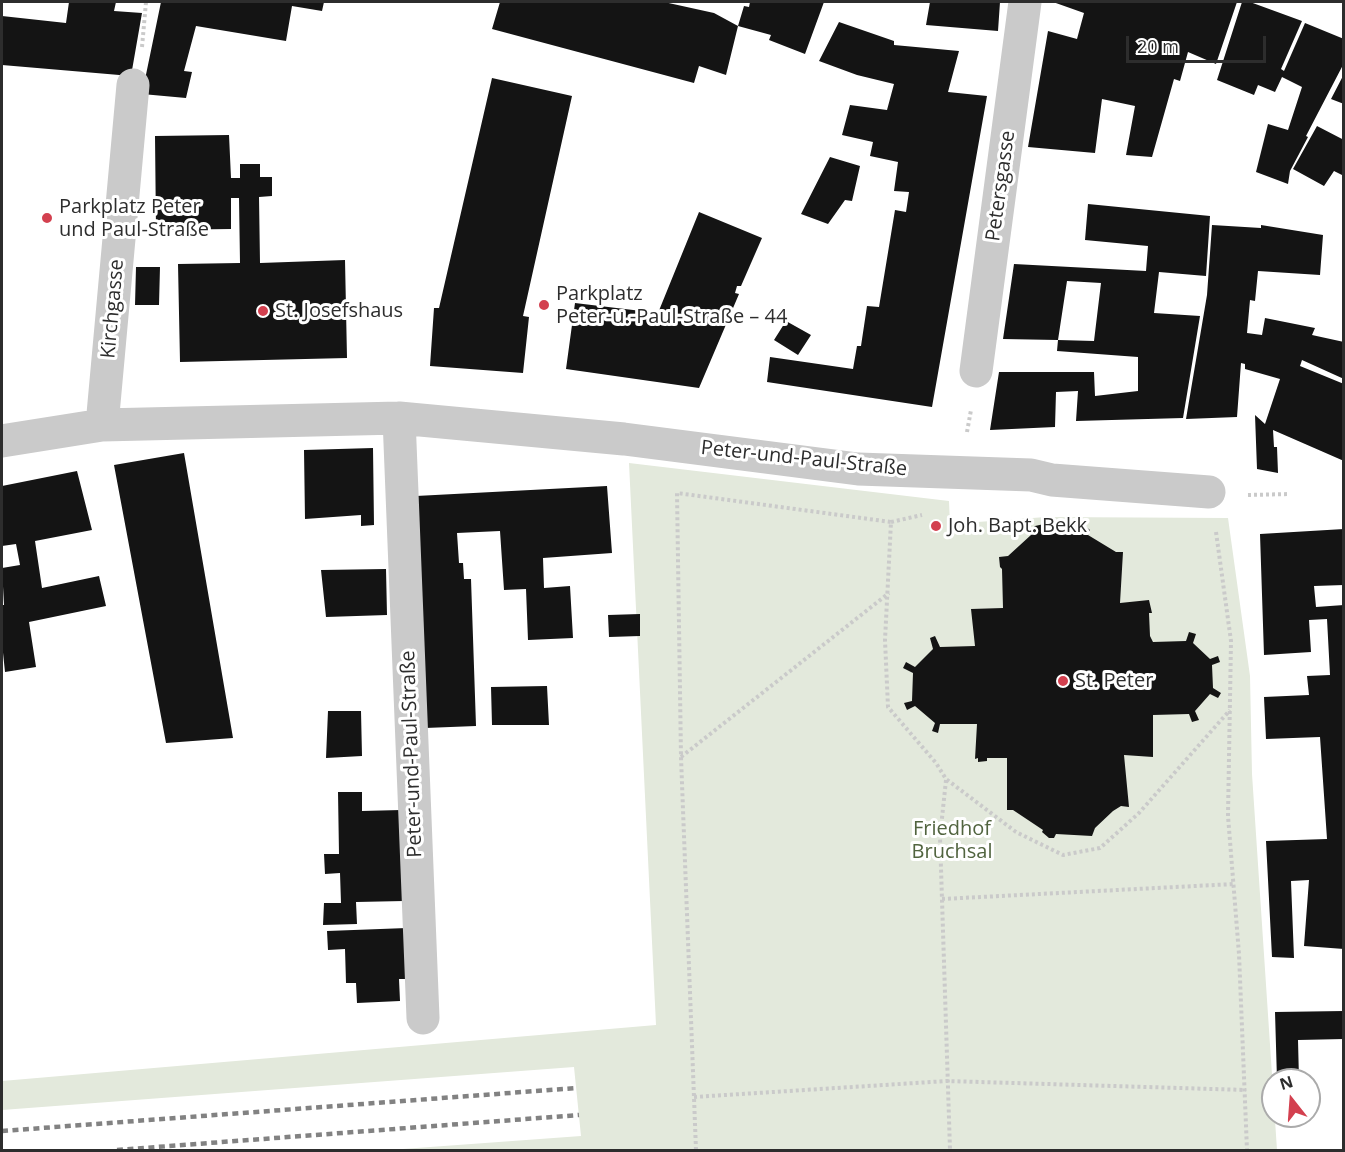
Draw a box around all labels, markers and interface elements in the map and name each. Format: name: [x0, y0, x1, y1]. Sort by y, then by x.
scale bar: [1129, 24, 1268, 62]
text: 20 m: [1137, 34, 1179, 58]
street label: Petersgasse: [981, 129, 1021, 243]
place label: Parkplatz Peter und Paul-Straße: [59, 195, 209, 242]
marker: Parkplatz Peter und Paul-Straße: [40, 211, 54, 225]
street label: Kirchgasse: [97, 258, 129, 360]
place label: Parkplatz Peter-u.-Paul-Straße – 44: [556, 282, 787, 329]
marker: Parkplatz Peter-u.-Paul-Straße – 44: [537, 298, 551, 312]
place label: St. Josefshaus: [275, 299, 403, 323]
marker: St. Josefshaus: [256, 304, 270, 318]
street label: Peter-und-Paul-Straße: [700, 436, 908, 482]
place label: Joh. Bapt. Bekk: [948, 514, 1087, 538]
marker: Joh. Bapt. Bekk: [929, 519, 943, 533]
street label: Peter-und-Paul-Straße: [396, 650, 428, 858]
place label: St. Peter: [1075, 669, 1153, 693]
marker: St. Peter: [1056, 674, 1070, 688]
park label: Friedhof Bruchsal: [912, 817, 992, 864]
north arrow: [1261, 1068, 1321, 1128]
text: N: [1277, 1070, 1296, 1095]

